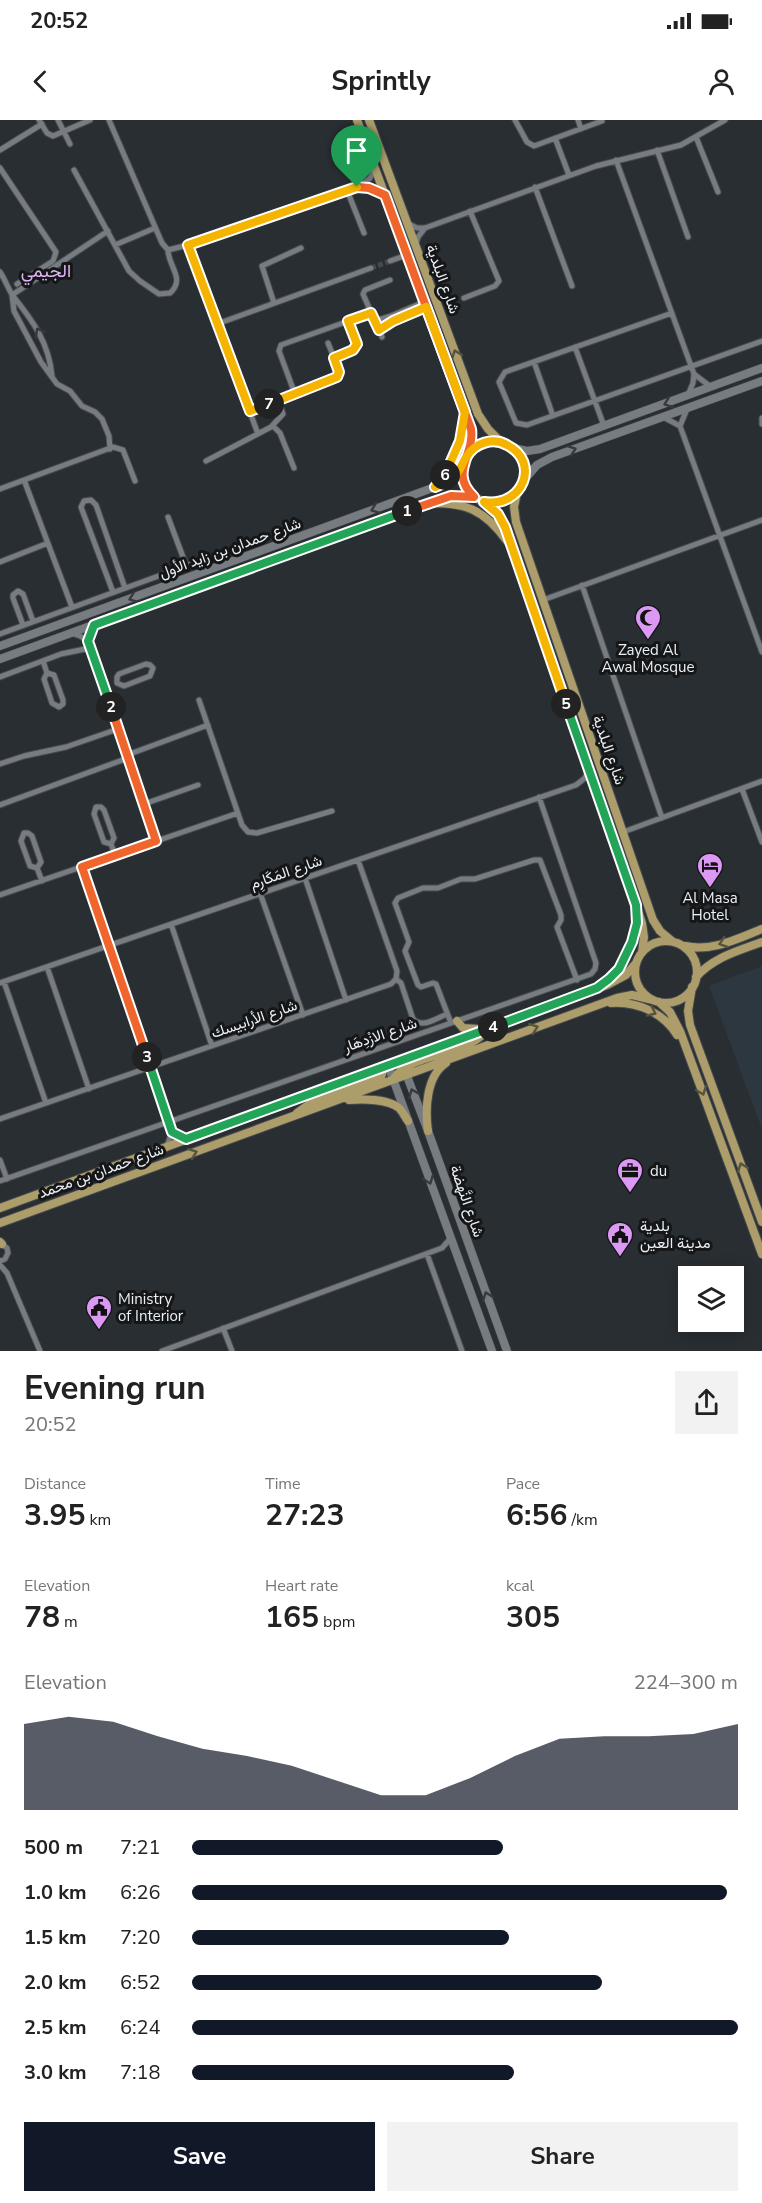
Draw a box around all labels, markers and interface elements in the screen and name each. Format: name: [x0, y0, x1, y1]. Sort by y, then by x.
text: 20:52: [30, 6, 88, 36]
text: Sprintly: [331, 63, 431, 100]
icon: back: [24, 65, 57, 98]
icon: person: [705, 65, 738, 98]
pin: [331, 125, 382, 187]
icon: arrive: [340, 134, 373, 167]
street label: شارع البلدية: [420, 242, 465, 317]
district label: الجيمي: [21, 259, 71, 286]
one-way arrow: [35, 328, 46, 338]
one-way arrow: [451, 349, 464, 360]
pin: 7: [254, 389, 284, 419]
text: 7: [264, 393, 274, 415]
one-way arrow: [663, 395, 673, 408]
one-way arrow: [566, 445, 577, 458]
pin: 6: [430, 460, 460, 490]
text: 6: [440, 464, 450, 486]
pin: 1: [392, 496, 422, 526]
text: 1: [402, 500, 412, 522]
one-way arrow: [370, 502, 381, 515]
street label: شارع حمدان بن زايد الأول: [156, 513, 304, 584]
one-way arrow: [128, 590, 138, 603]
mosque icon: Zayed Al Awal Mosque: [633, 603, 663, 641]
place label: Zayed Al Awal Mosque: [602, 640, 694, 677]
pin: 5: [551, 689, 581, 719]
pin: 2: [96, 692, 126, 722]
text: 5: [561, 693, 571, 715]
text: 2: [106, 696, 116, 718]
street label: شارع البلدية: [587, 713, 630, 788]
street label: شارع المَكَارِم: [247, 850, 325, 895]
hotel icon: Al Masa Hotel: [695, 851, 725, 889]
place label: Al Masa Hotel: [682, 888, 738, 925]
one-way arrow: [718, 936, 729, 949]
street label: شارع الأرابيسك: [208, 995, 300, 1044]
one-way arrow: [646, 1005, 657, 1017]
pin: 4: [478, 1012, 508, 1042]
street label: شارع الازْدِهَار: [340, 1013, 420, 1058]
text: 4: [488, 1016, 498, 1038]
one-way arrow: [528, 1023, 539, 1036]
pin: 3: [132, 1042, 162, 1072]
text: 3: [142, 1046, 152, 1068]
one-way arrow: [694, 1085, 707, 1096]
one-way arrow: [408, 1088, 420, 1099]
street label: شارع حمدان بن محمد: [36, 1139, 167, 1204]
one-way arrow: [187, 1147, 198, 1160]
office icon: du: [615, 1156, 645, 1194]
place label: du: [650, 1161, 667, 1181]
street label: شارع النَّهضة: [444, 1162, 489, 1240]
one-way arrow: [736, 1162, 749, 1173]
one-way arrow: [422, 1173, 434, 1184]
place label: بلدية مدينة العين: [640, 1216, 711, 1253]
public building icon: بلدية مدينة العين: [605, 1220, 635, 1258]
map controls: [678, 1266, 744, 1332]
button: layers: [678, 1266, 744, 1332]
place label: Ministry of Interior: [118, 1289, 184, 1326]
one-way arrow: [482, 1291, 494, 1302]
public building icon: Ministry of Interior: [84, 1293, 114, 1331]
text: Evening run: [24, 1366, 206, 1411]
button: share: [675, 1371, 738, 1434]
text: 20:52: [24, 1411, 77, 1438]
text: Distance: [24, 1473, 86, 1495]
text: Time: [265, 1473, 301, 1495]
text: Pace: [506, 1473, 540, 1495]
text: 3.95: [24, 1495, 85, 1536]
text: 27:23: [265, 1495, 344, 1536]
text: 6:56: [506, 1495, 567, 1536]
text: km: [85, 1509, 111, 1531]
text: /km: [567, 1509, 598, 1531]
text: Elevation: [24, 1575, 90, 1597]
text: Heart rate: [265, 1575, 338, 1597]
text: kcal: [506, 1575, 534, 1597]
text: 78: [24, 1597, 60, 1638]
text: 165: [265, 1597, 319, 1638]
text: 305: [506, 1597, 560, 1638]
text: m: [60, 1611, 78, 1633]
text: bpm: [319, 1611, 355, 1633]
text: Elevation: [24, 1669, 107, 1696]
text: 224–300 m: [634, 1669, 738, 1696]
text: 500 m: [24, 1834, 83, 1861]
text: 7:21: [120, 1834, 161, 1861]
text: 1.0 km: [24, 1879, 87, 1906]
text: 6:26: [120, 1879, 161, 1906]
text: 1.5 km: [24, 1924, 87, 1951]
text: 7:20: [120, 1924, 161, 1951]
text: 2.0 km: [24, 1969, 87, 1996]
text: 6:52: [120, 1969, 161, 1996]
text: 2.5 km: [24, 2014, 87, 2041]
text: 6:24: [120, 2014, 161, 2041]
text: 3.0 km: [24, 2059, 87, 2086]
text: 7:18: [120, 2059, 161, 2086]
button: Save: [24, 2122, 375, 2191]
button: Share: [387, 2122, 738, 2191]

